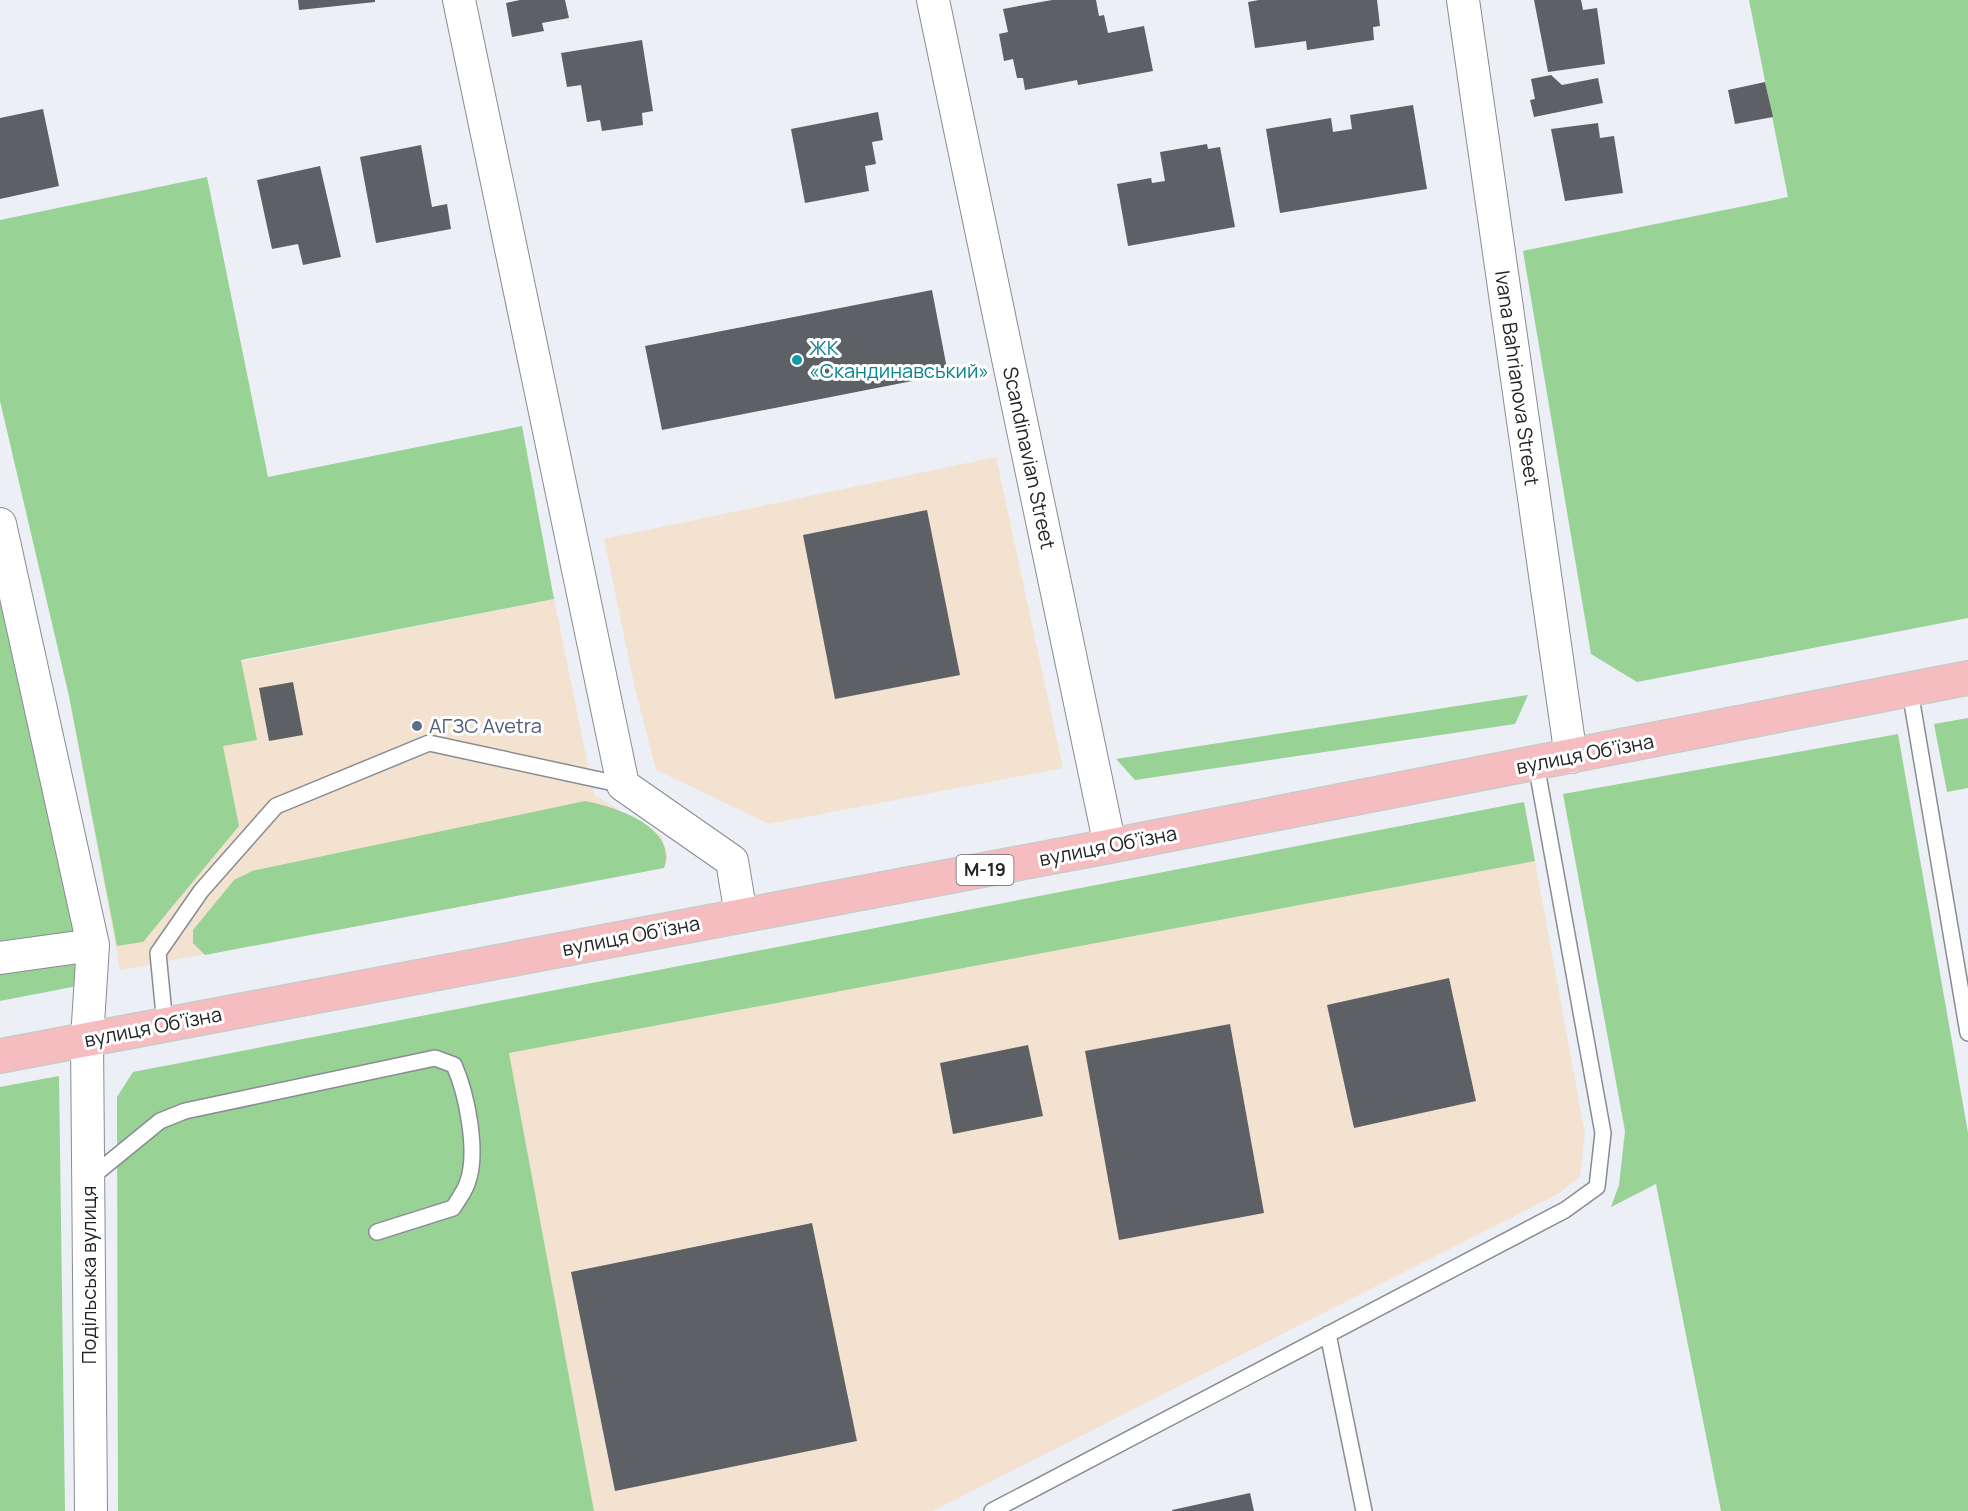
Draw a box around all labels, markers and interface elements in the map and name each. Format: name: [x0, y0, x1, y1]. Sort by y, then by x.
street label: Ivana Bahrianova Street: [1489, 268, 1546, 487]
place label: ЖК «Скандинавський»: [809, 334, 989, 384]
marker: ЖК «Скандинавський»: [790, 353, 804, 367]
street label: Scandinavian Street: [997, 364, 1062, 552]
place label: АГЗС Avetra: [429, 712, 542, 739]
marker: АГЗС Avetra: [410, 719, 424, 733]
street label: вулиця Об’їзна: [1514, 727, 1656, 780]
street label: вулиця Об’їзна: [1037, 819, 1179, 872]
road number: М-19: [956, 855, 1014, 885]
street label: вулиця Об’їзна: [560, 909, 702, 962]
street label: вулиця Об’їзна: [82, 1000, 224, 1053]
street label: Подільська вулиця: [75, 1186, 102, 1364]

